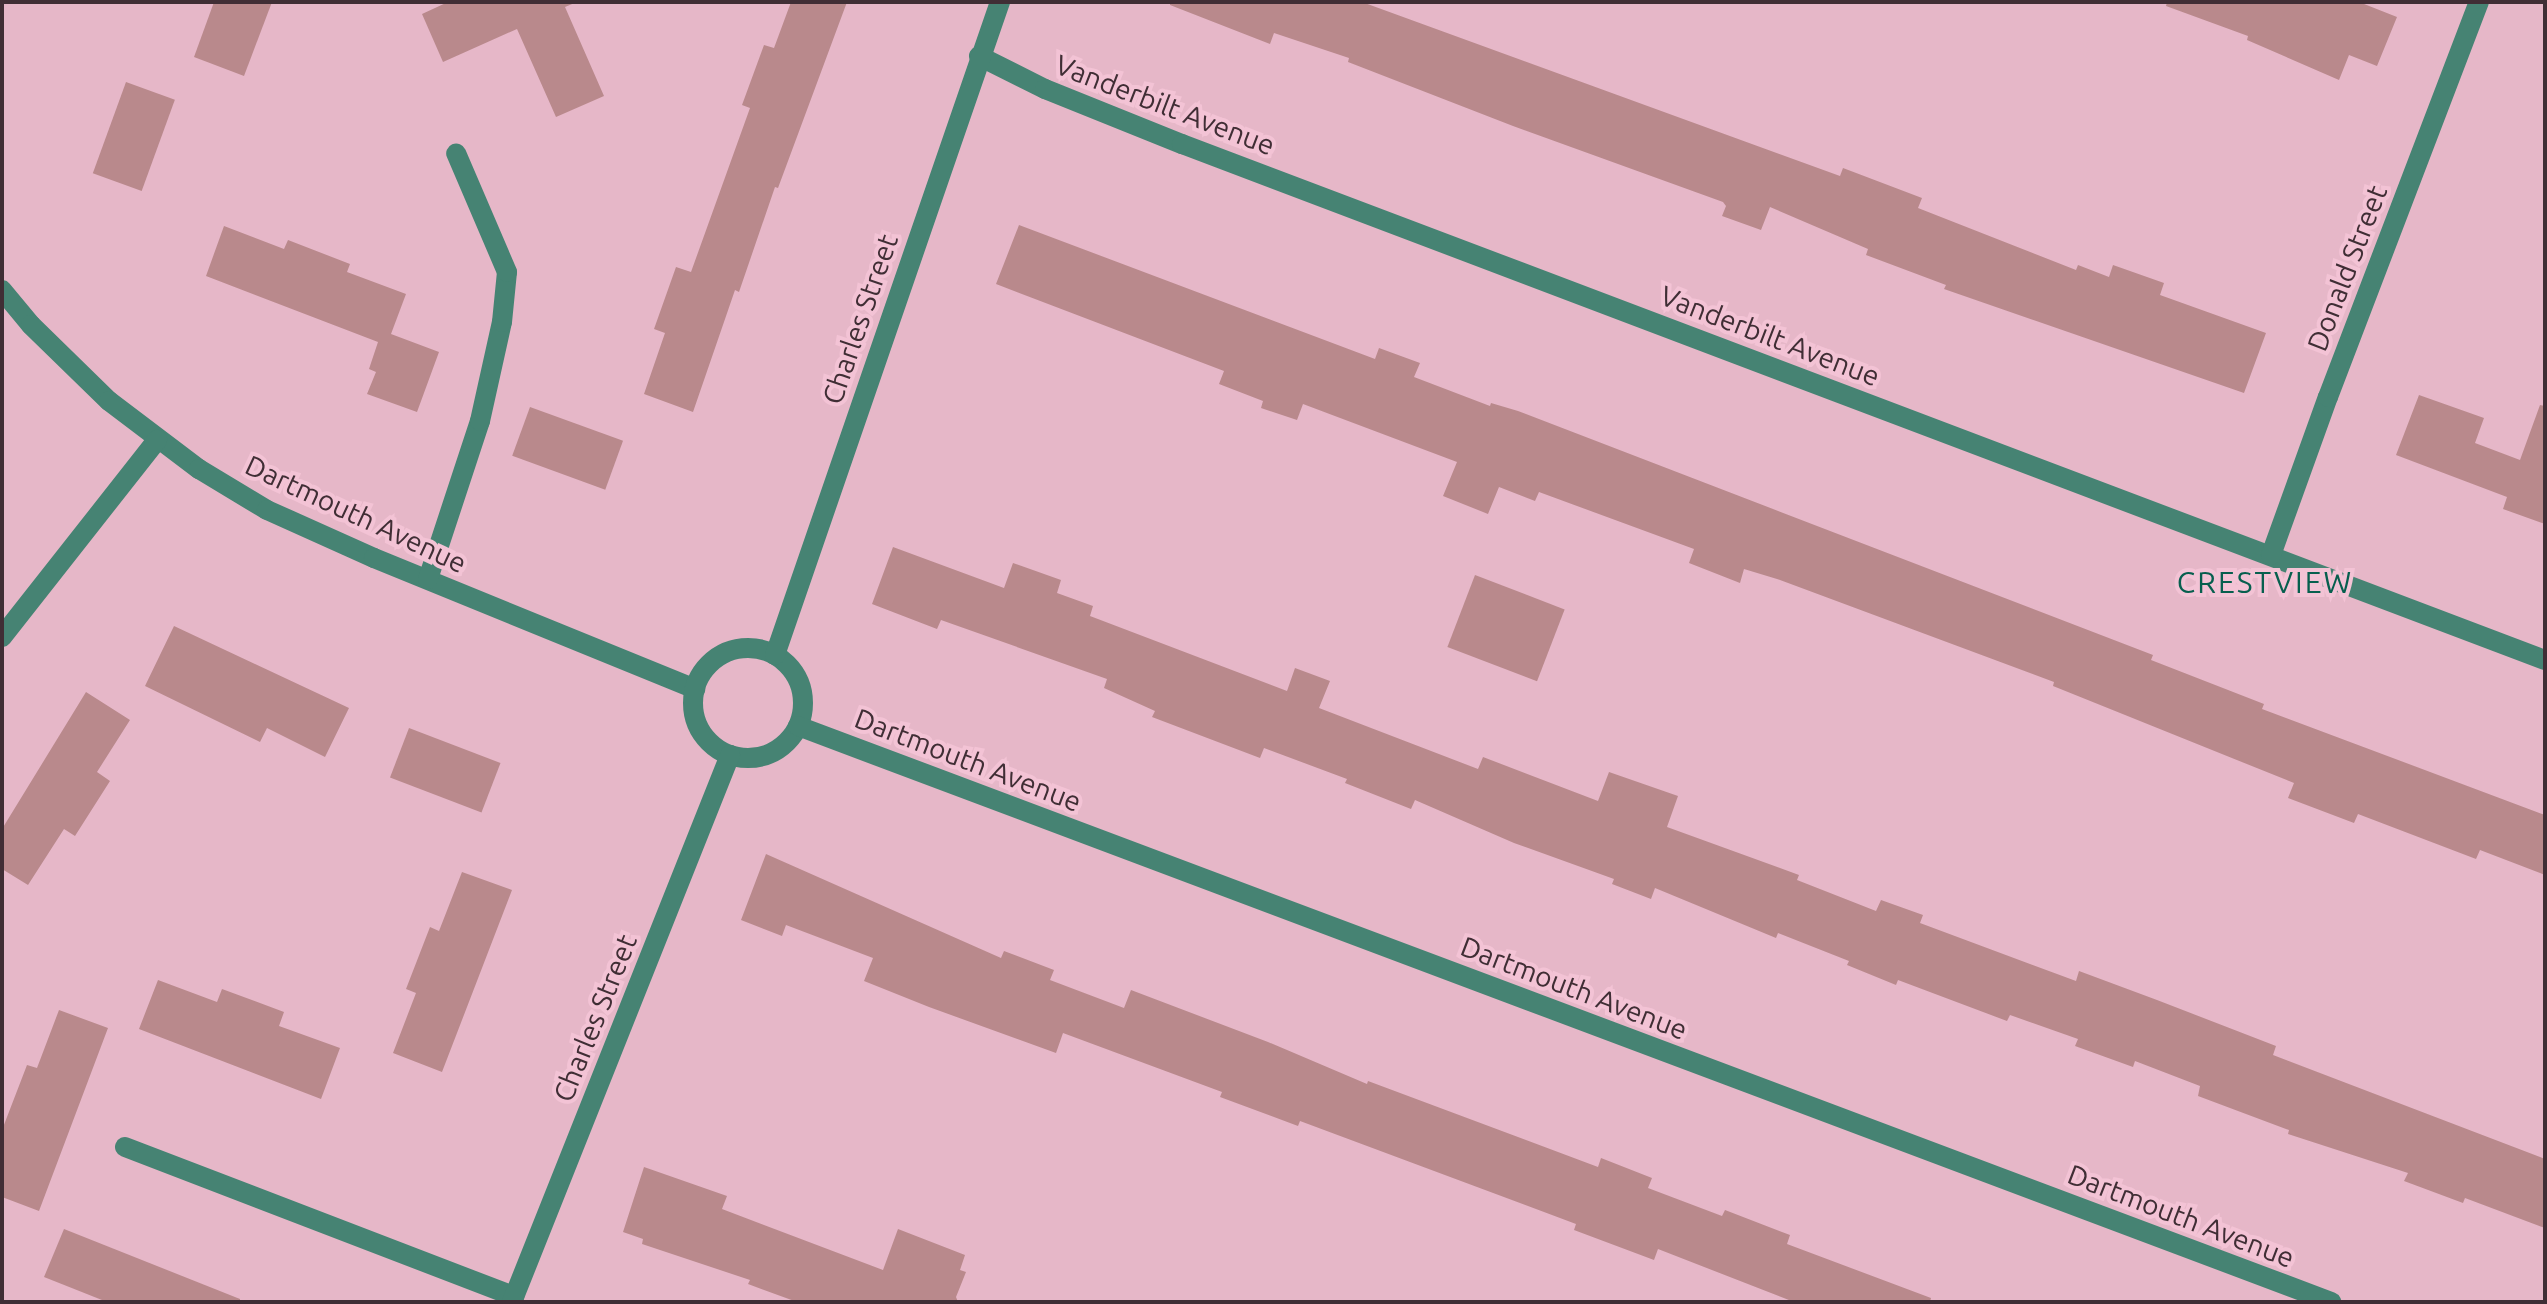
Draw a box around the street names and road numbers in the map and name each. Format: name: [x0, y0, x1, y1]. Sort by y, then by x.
street label: Vanderbilt Avenue: [1050, 48, 1280, 162]
street label: Donald Street: [2300, 180, 2394, 356]
street label: Charles Street: [815, 230, 905, 408]
street label: Vanderbilt Avenue: [1655, 279, 1885, 393]
street label: Dartmouth Avenue: [240, 448, 472, 580]
street label: Dartmouth Avenue: [850, 701, 1086, 819]
street label: Charles Street: [546, 929, 644, 1107]
street label: Dartmouth Avenue: [1456, 929, 1692, 1047]
street label: Dartmouth Avenue: [2063, 1157, 2299, 1275]

